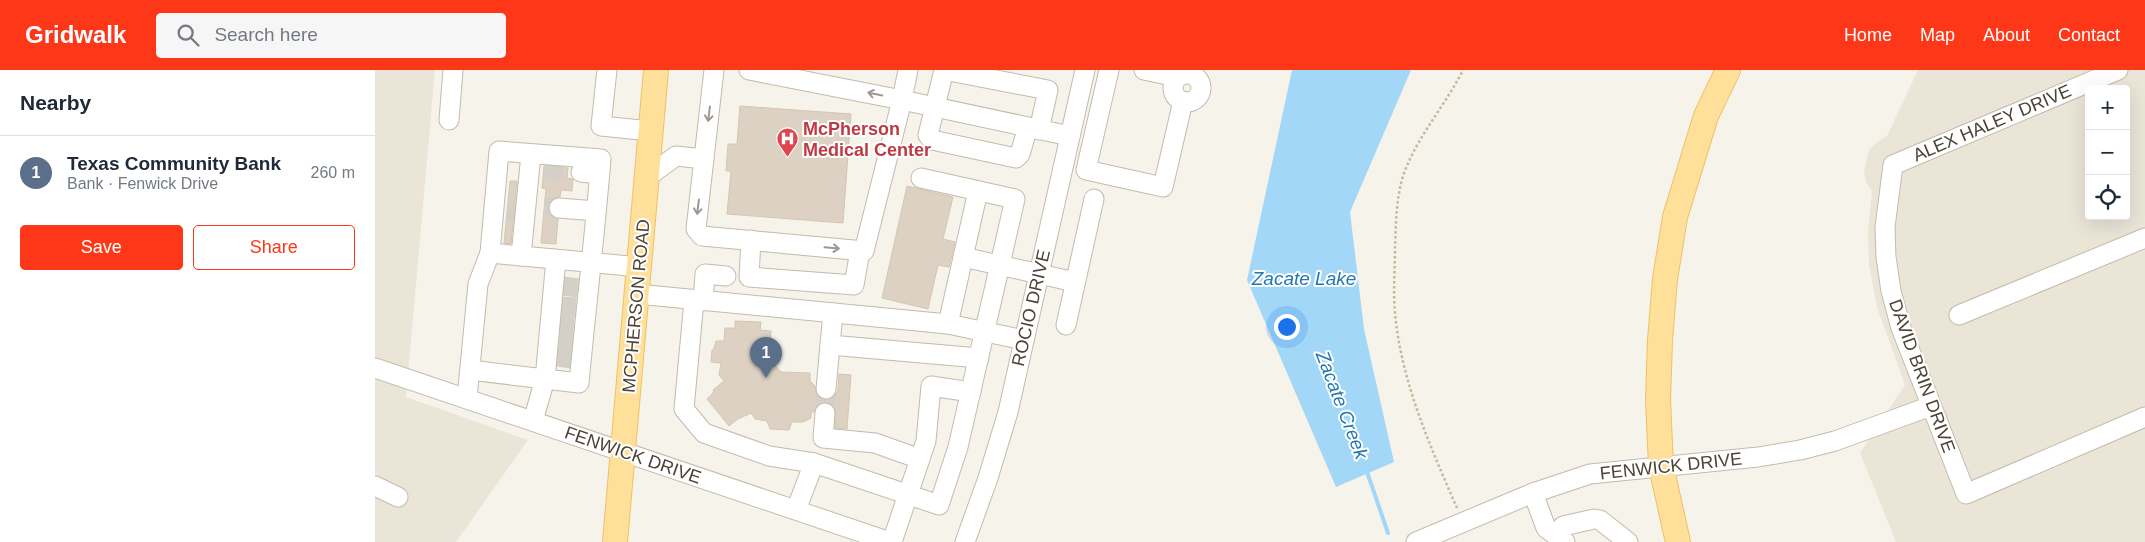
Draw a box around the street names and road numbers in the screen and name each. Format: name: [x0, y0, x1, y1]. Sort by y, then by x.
street label: ALEX HALEY DRIVE: [1910, 81, 2074, 165]
street label: MCPHERSON ROAD: [618, 218, 654, 394]
street label: ROCIO DRIVE: [1008, 248, 1054, 368]
street label: DAVID BRIN DRIVE: [1885, 297, 1959, 455]
street label: FENWICK DRIVE: [562, 422, 704, 488]
street label: FENWICK DRIVE: [1599, 449, 1743, 483]

